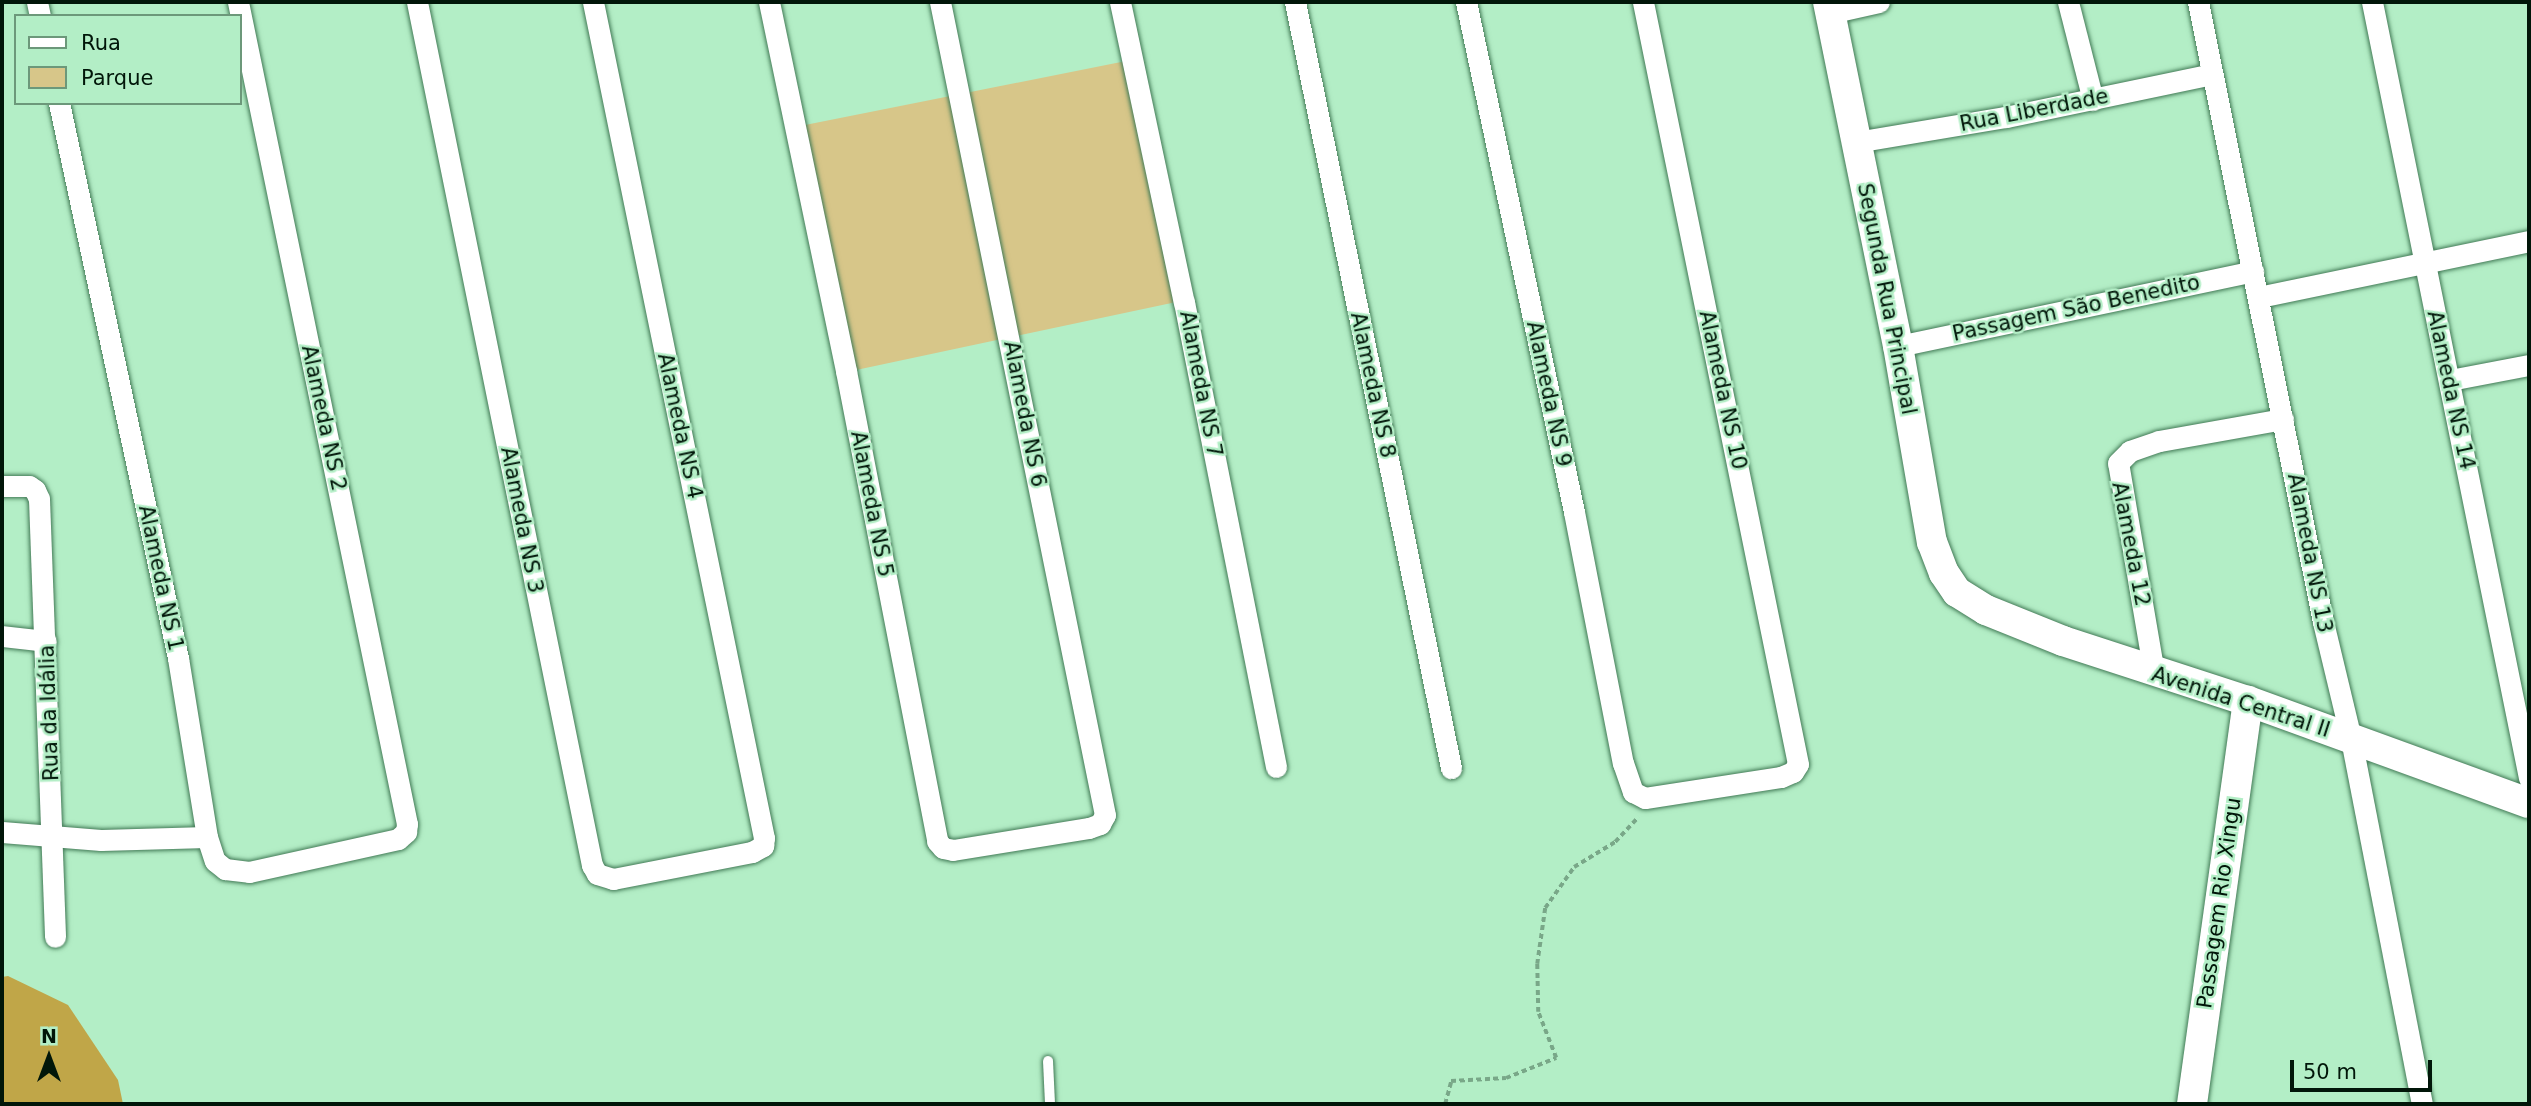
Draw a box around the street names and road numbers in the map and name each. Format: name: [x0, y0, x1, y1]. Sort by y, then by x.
street label: Rua Liberdade: [1957, 83, 2111, 137]
street label: Segunda Rua Principal: [1852, 181, 1922, 417]
street label: Passagem São Benedito: [1950, 269, 2202, 347]
street label: Alameda NS 10: [1694, 308, 1752, 472]
street label: Alameda NS 14: [2422, 308, 2480, 472]
street label: Alameda NS 7: [1174, 309, 1228, 459]
street label: Alameda NS 8: [1345, 310, 1401, 460]
street label: Alameda NS 9: [1521, 319, 1577, 469]
street label: Alameda NS 6: [998, 339, 1052, 489]
street label: Alameda NS 2: [296, 343, 352, 493]
street label: Alameda NS 4: [652, 351, 708, 501]
street label: Alameda NS 5: [845, 429, 899, 579]
street label: Alameda NS 3: [495, 445, 549, 595]
street label: Alameda NS 13: [2282, 471, 2338, 635]
street label: Alameda 12: [2107, 480, 2155, 608]
street label: Alameda NS 1: [133, 503, 189, 653]
street label: Rua da Idália: [34, 644, 64, 782]
street label: Avenida Central II: [2149, 661, 2333, 743]
street label: Passagem Rio Xingu: [2192, 796, 2246, 1010]

